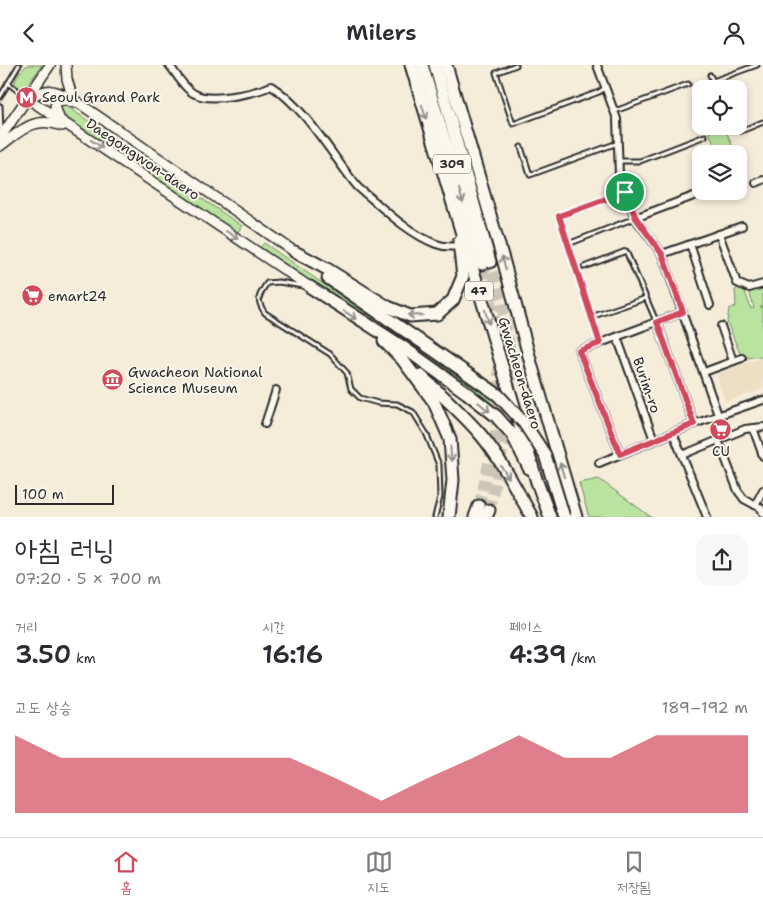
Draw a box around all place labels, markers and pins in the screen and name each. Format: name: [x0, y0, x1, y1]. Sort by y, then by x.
metro station icon: Seoul Grand Park: [14, 85, 38, 109]
place label: Seoul Grand Park: [42, 88, 160, 106]
pin: [604, 171, 646, 213]
supermarket icon: emart24: [20, 284, 44, 308]
place label: emart24: [48, 287, 107, 305]
place label: Gwacheon National Science Museum: [128, 363, 263, 397]
museum icon: Gwacheon National Science Museum: [100, 368, 124, 392]
supermarket icon: CU: [709, 417, 733, 441]
place label: CU: [712, 442, 730, 460]

